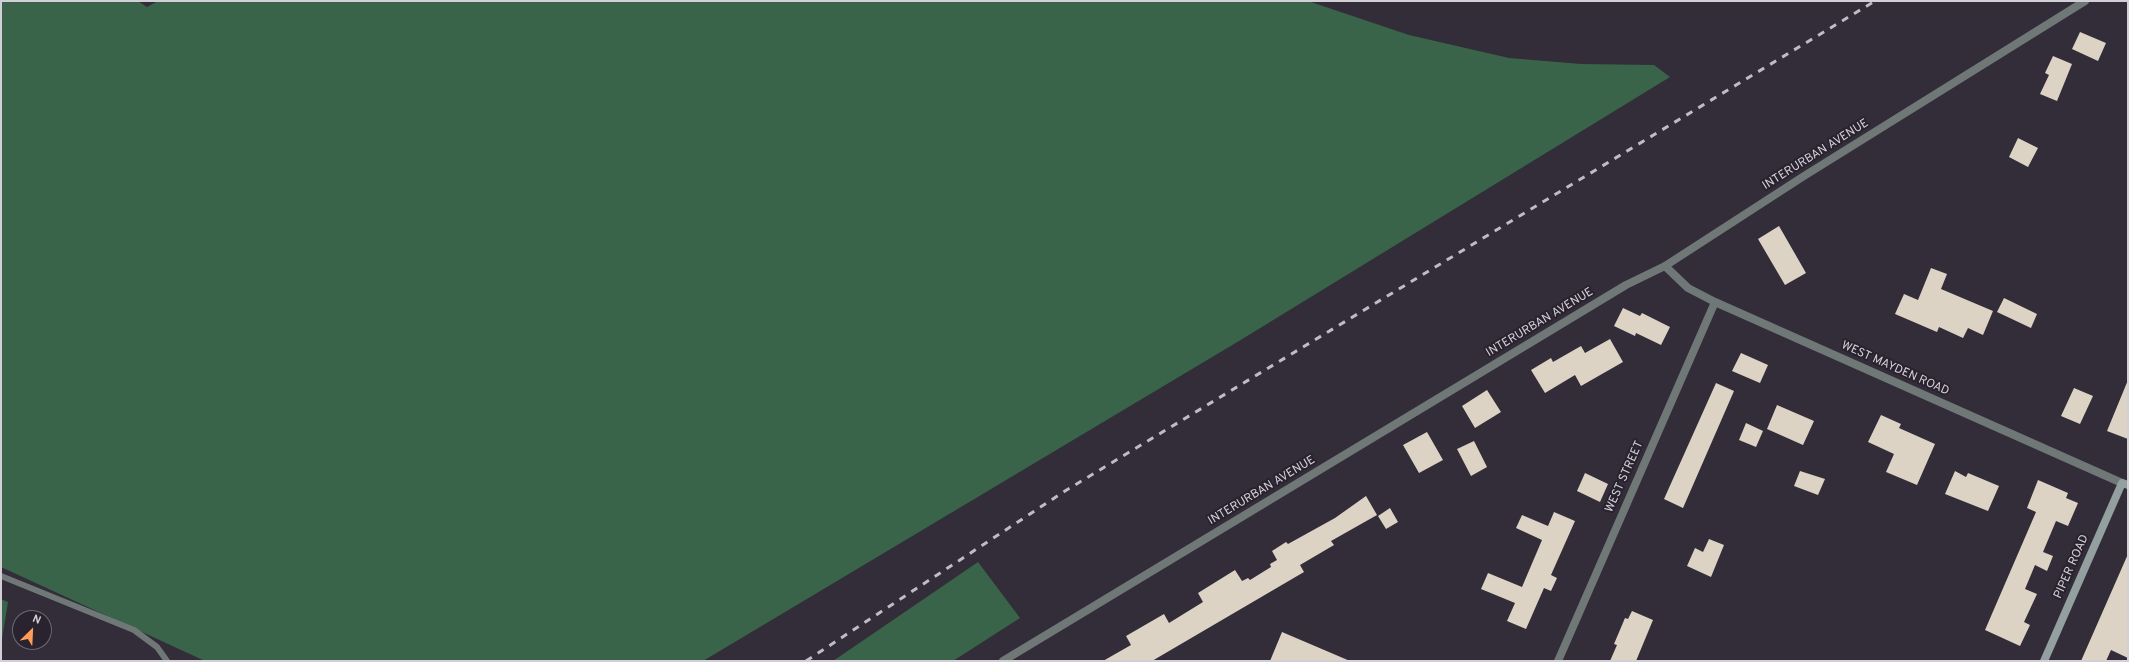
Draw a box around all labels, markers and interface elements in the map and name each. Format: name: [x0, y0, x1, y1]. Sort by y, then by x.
street label: INTERURBAN AVENUE: [1760, 116, 1872, 194]
street label: INTERURBAN AVENUE: [1484, 285, 1596, 361]
street label: WEST MAYDEN ROAD: [1839, 339, 1951, 399]
street label: WEST STREET: [1603, 439, 1647, 515]
street label: INTERURBAN AVENUE: [1206, 453, 1318, 529]
street label: PIPER ROAD: [2051, 533, 2093, 601]
north arrow: [12, 610, 52, 650]
text: N: [30, 612, 43, 628]

